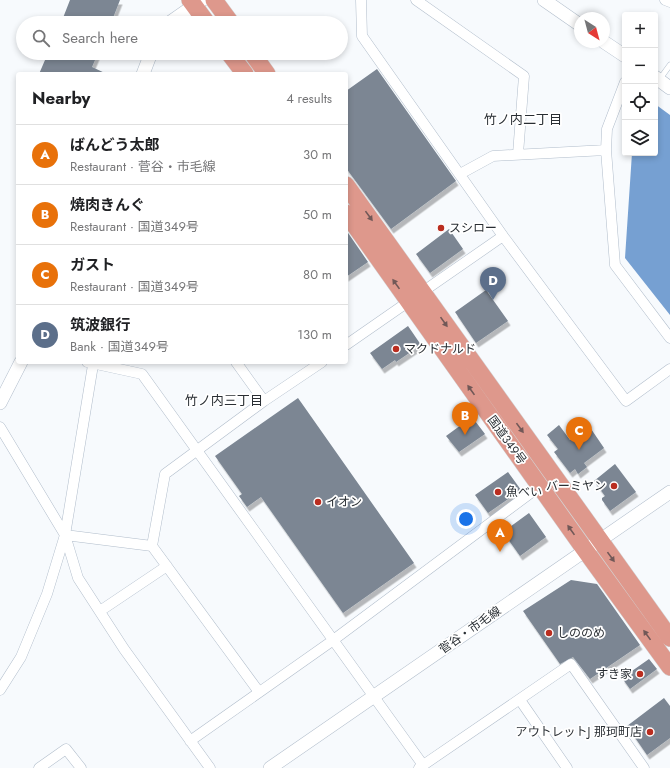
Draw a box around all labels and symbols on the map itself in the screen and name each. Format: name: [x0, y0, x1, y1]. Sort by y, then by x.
north arrow: [574, 12, 610, 48]
district label: 竹ノ内二丁目: [484, 110, 562, 129]
one-way arrow: [365, 211, 373, 222]
place label: スシロー: [449, 219, 497, 237]
marker: スシロー: [436, 223, 446, 233]
pin: D: [480, 267, 506, 300]
one-way arrow: [392, 278, 400, 289]
one-way arrow: [440, 317, 448, 327]
place label: マクドナルド: [404, 340, 476, 358]
marker: マクドナルド: [391, 344, 401, 354]
one-way arrow: [467, 384, 476, 395]
district label: 竹ノ内三丁目: [185, 391, 263, 410]
pin: B: [452, 402, 478, 435]
street label: 国道349号: [483, 412, 531, 468]
pin: C: [566, 417, 592, 450]
one-way arrow: [515, 423, 523, 433]
place label: バーミヤン: [546, 477, 606, 495]
marker: バーミヤン: [609, 481, 619, 491]
place label: 魚べい: [506, 483, 542, 501]
marker: 魚べい: [493, 487, 503, 497]
place label: イオン: [326, 493, 362, 511]
marker: イオン: [313, 497, 323, 507]
your location: [456, 509, 476, 529]
pin: A: [487, 519, 513, 552]
one-way arrow: [567, 525, 575, 535]
one-way arrow: [607, 551, 615, 562]
street label: 菅谷・市毛線: [435, 602, 505, 658]
place label: しののめ: [557, 624, 605, 642]
marker: しののめ: [544, 628, 554, 638]
one-way arrow: [643, 630, 651, 641]
place label: すき家: [596, 665, 632, 683]
marker: すき家: [635, 669, 645, 679]
place label: アウトレットJ 那珂町店: [516, 723, 642, 741]
marker: アウトレットJ 那珂町店: [645, 727, 655, 737]

